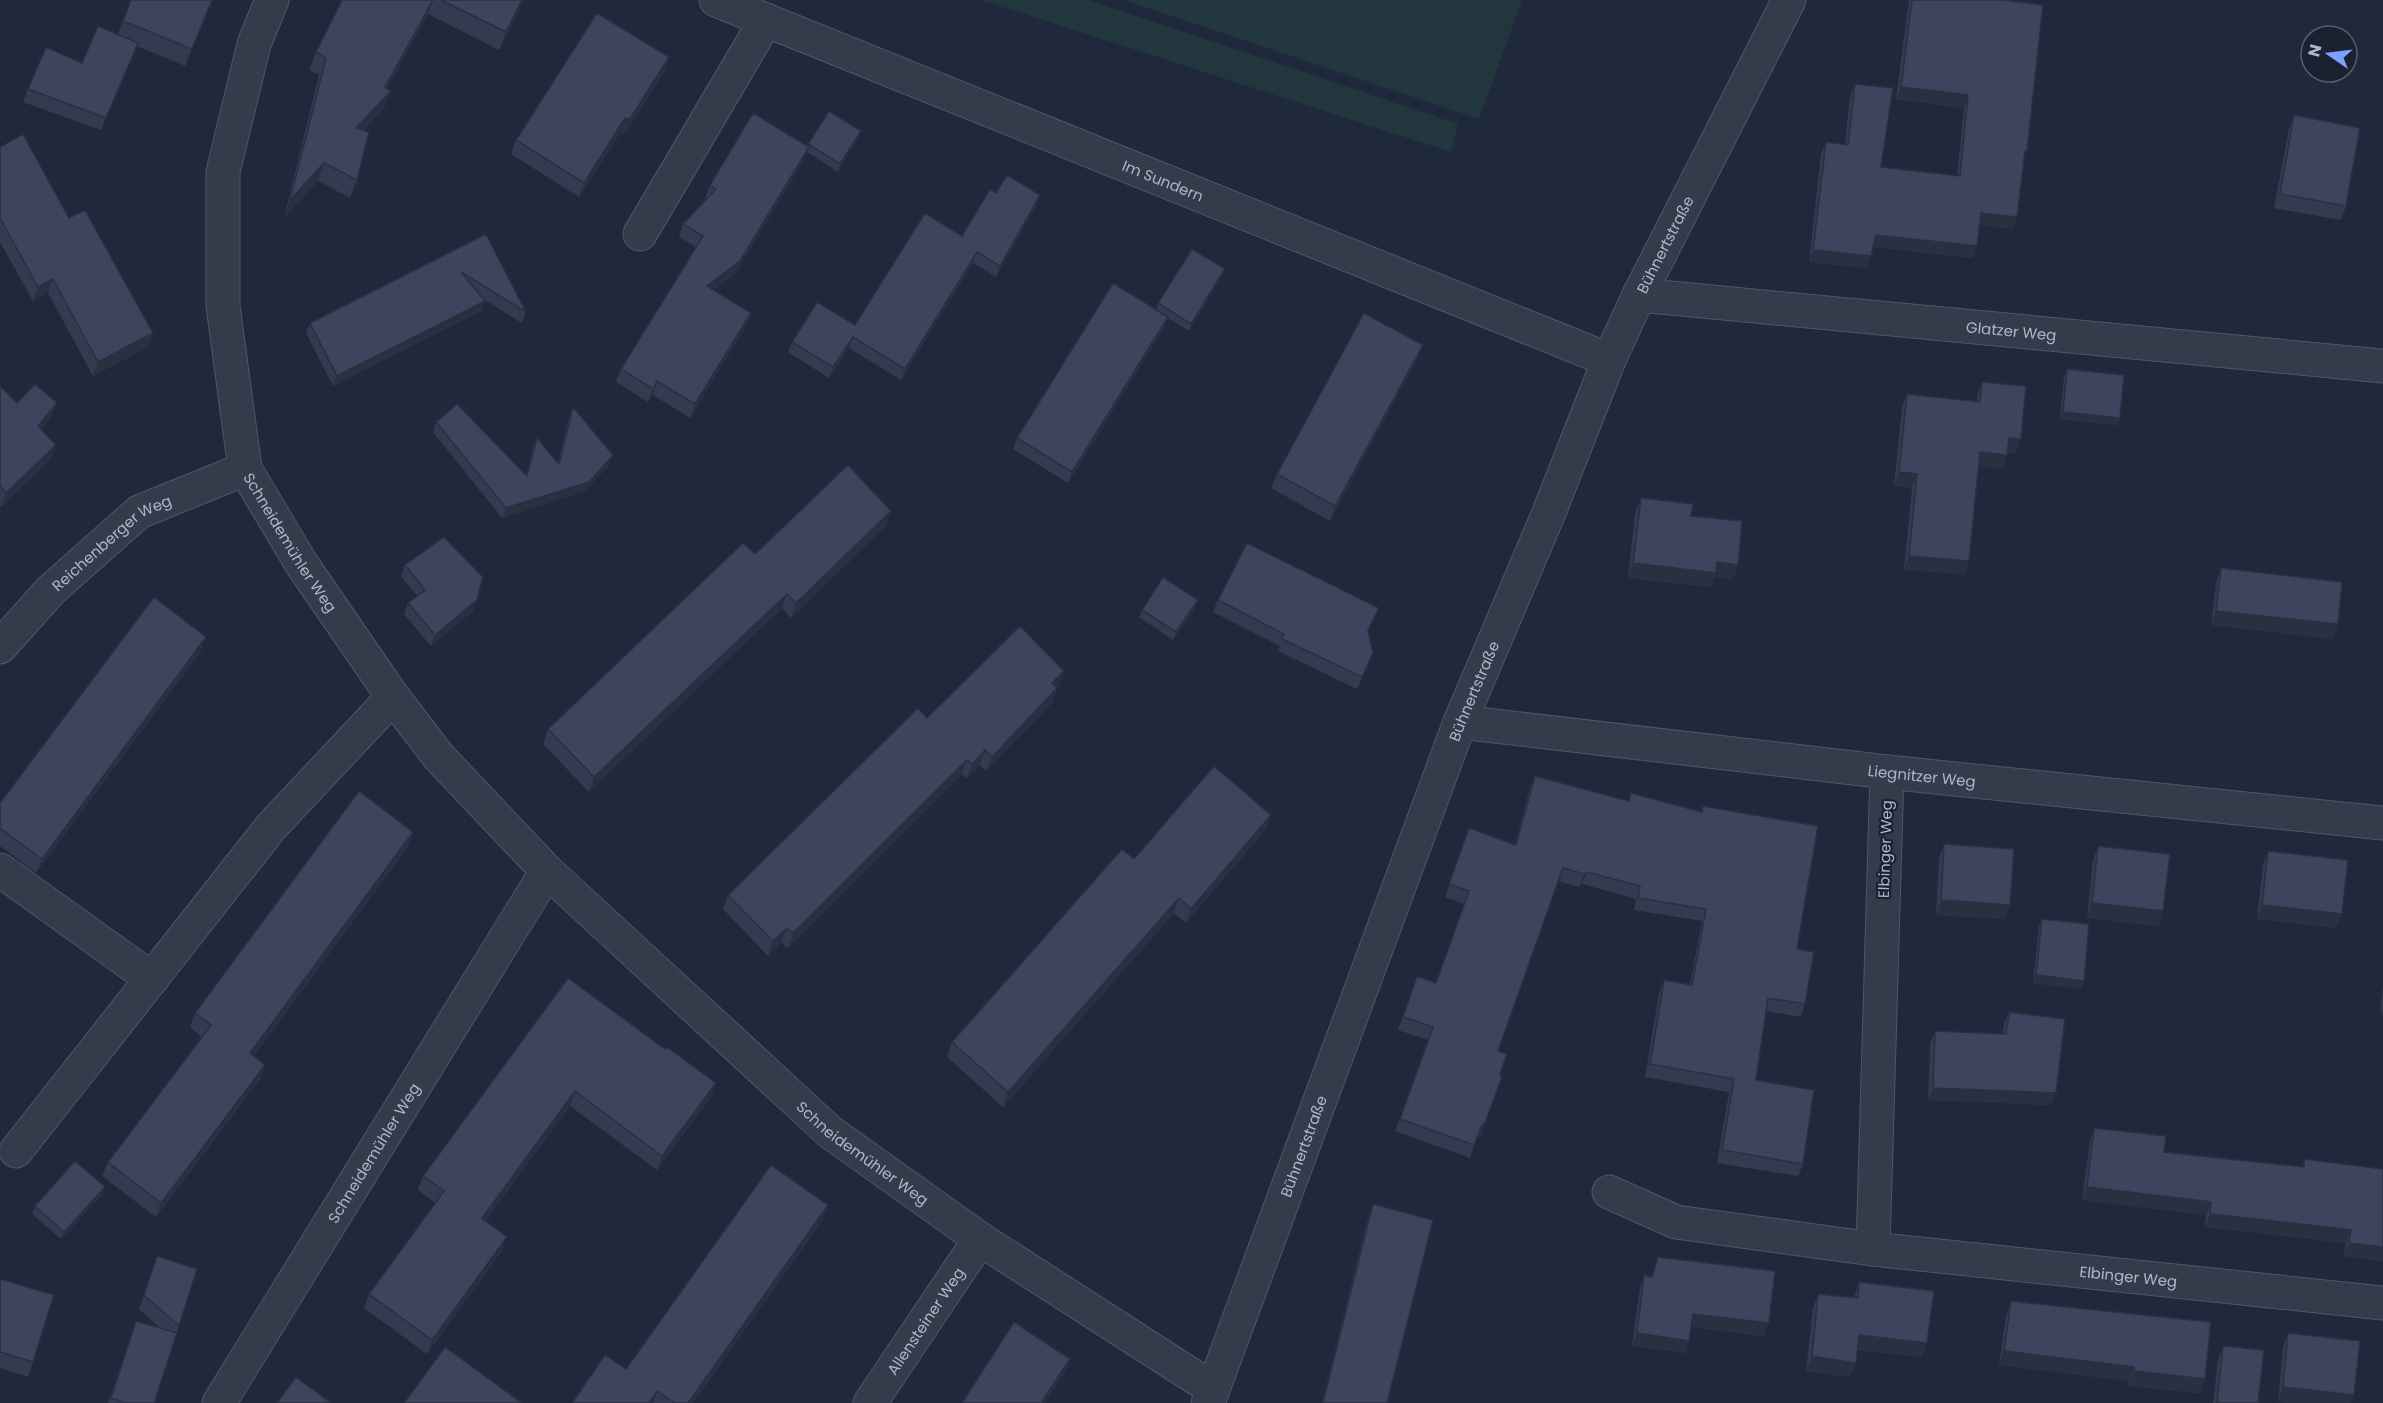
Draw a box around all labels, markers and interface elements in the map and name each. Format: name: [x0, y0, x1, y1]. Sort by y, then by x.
north arrow: [2299, 24, 2359, 84]
text: N: [2302, 42, 2328, 59]
street label: Im Sundern: [1119, 154, 1207, 206]
street label: Bühnertstraße: [1631, 192, 1698, 297]
street label: Glatzer Weg: [1965, 316, 2058, 345]
street label: Schneidemühler Weg: [239, 469, 342, 616]
street label: Reichenberger Weg: [47, 490, 174, 596]
street label: Bühnertstraße: [1443, 637, 1504, 744]
street label: Liegnitzer Weg: [1867, 759, 1977, 792]
street label: Elbinger Weg: [1873, 800, 1897, 898]
street label: Schneidemühler Weg: [322, 1079, 424, 1227]
street label: Bühnertstraße: [1275, 1092, 1332, 1200]
street label: Schneidemühler Weg: [792, 1096, 933, 1210]
street label: Elbinger Weg: [2079, 1260, 2178, 1292]
street label: Allensteiner Weg: [881, 1263, 969, 1379]

